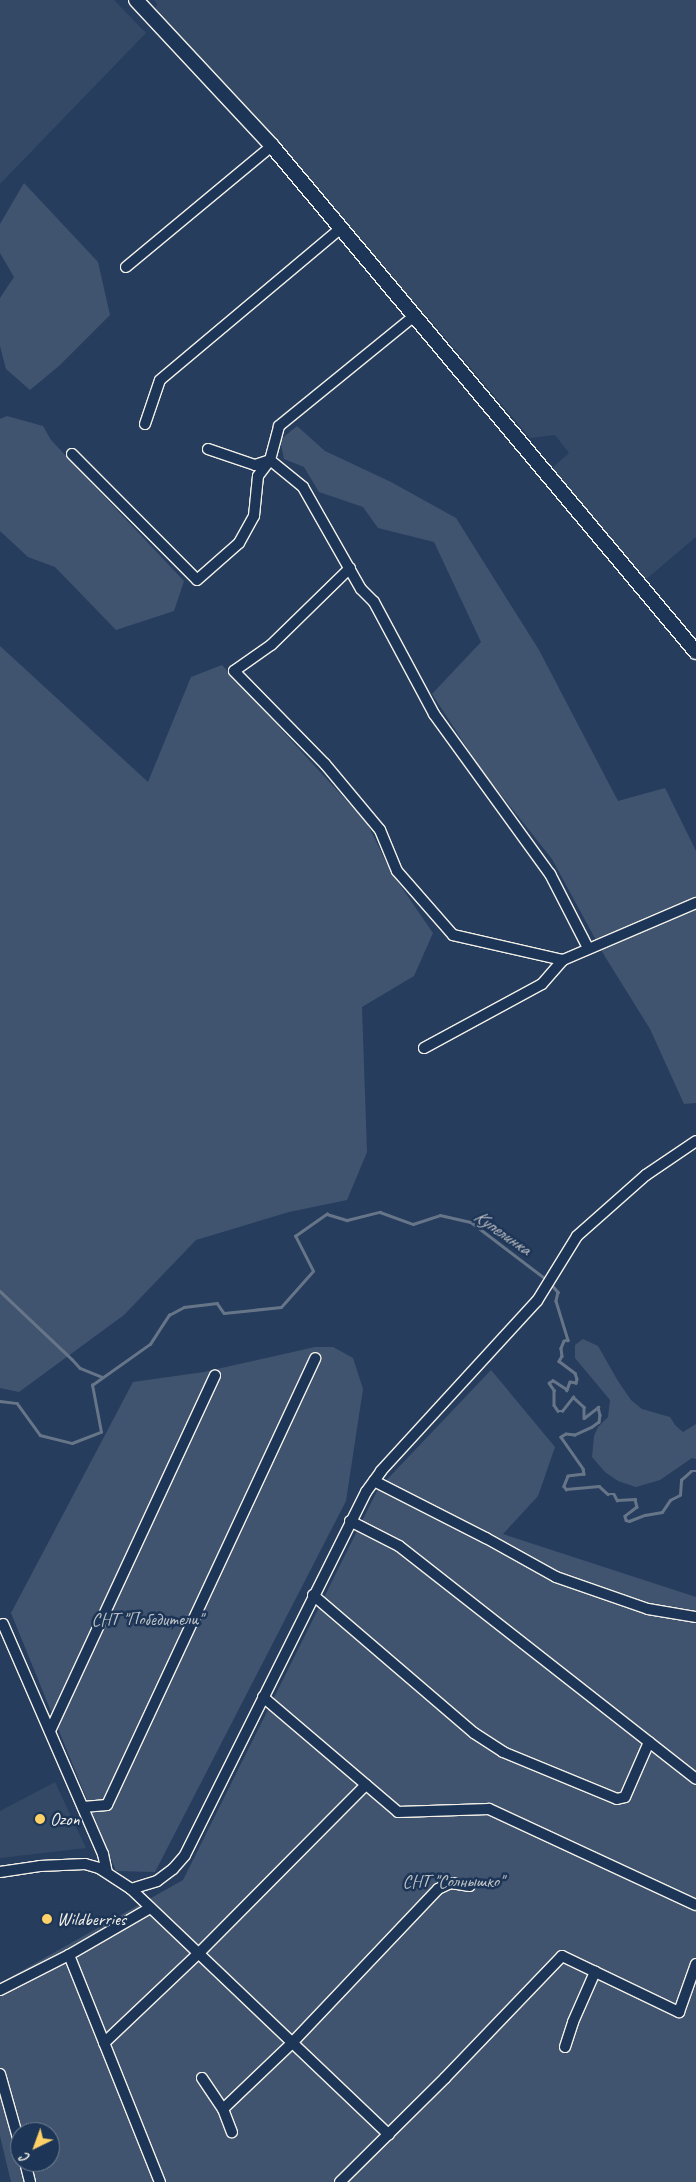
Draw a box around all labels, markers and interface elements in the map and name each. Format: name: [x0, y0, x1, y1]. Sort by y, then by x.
water label: Купелинка: [469, 1205, 535, 1261]
park label: СНТ "Победители": [92, 1608, 202, 1630]
place label: Ozon: [50, 1808, 80, 1830]
marker: Ozon: [34, 1813, 46, 1825]
park label: СНТ "Солнышко": [403, 1870, 503, 1892]
place label: Wildberries: [57, 1908, 126, 1930]
marker: Wildberries: [41, 1913, 53, 1925]
north arrow: [10, 2122, 60, 2172]
text: С: [17, 2149, 34, 2166]

